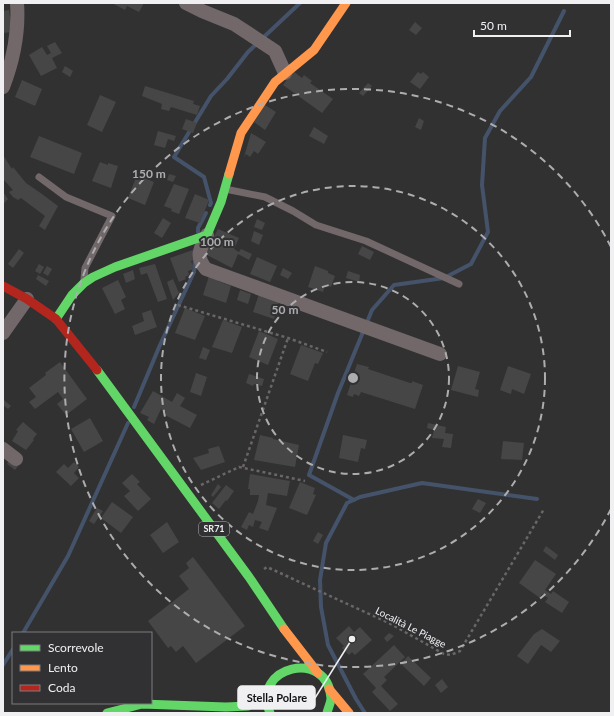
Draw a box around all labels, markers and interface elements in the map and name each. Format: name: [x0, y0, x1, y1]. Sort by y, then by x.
scale bar: [474, 12, 570, 38]
text: 50 m: [480, 18, 507, 33]
text: 150 m: [132, 166, 166, 181]
text: 100 m: [200, 234, 234, 249]
text: 50 m: [272, 302, 298, 317]
centre of rings: [346, 371, 360, 385]
road number: SR71: [199, 522, 229, 536]
street label: Località Le Piagge: [374, 604, 448, 650]
legend: [12, 632, 152, 704]
text: Scorrevole: [48, 640, 104, 655]
text: Lento: [48, 660, 78, 675]
text: Coda: [48, 680, 75, 695]
callout: Stella Polare: [238, 686, 315, 709]
text: Stella Polare: [247, 691, 307, 704]

